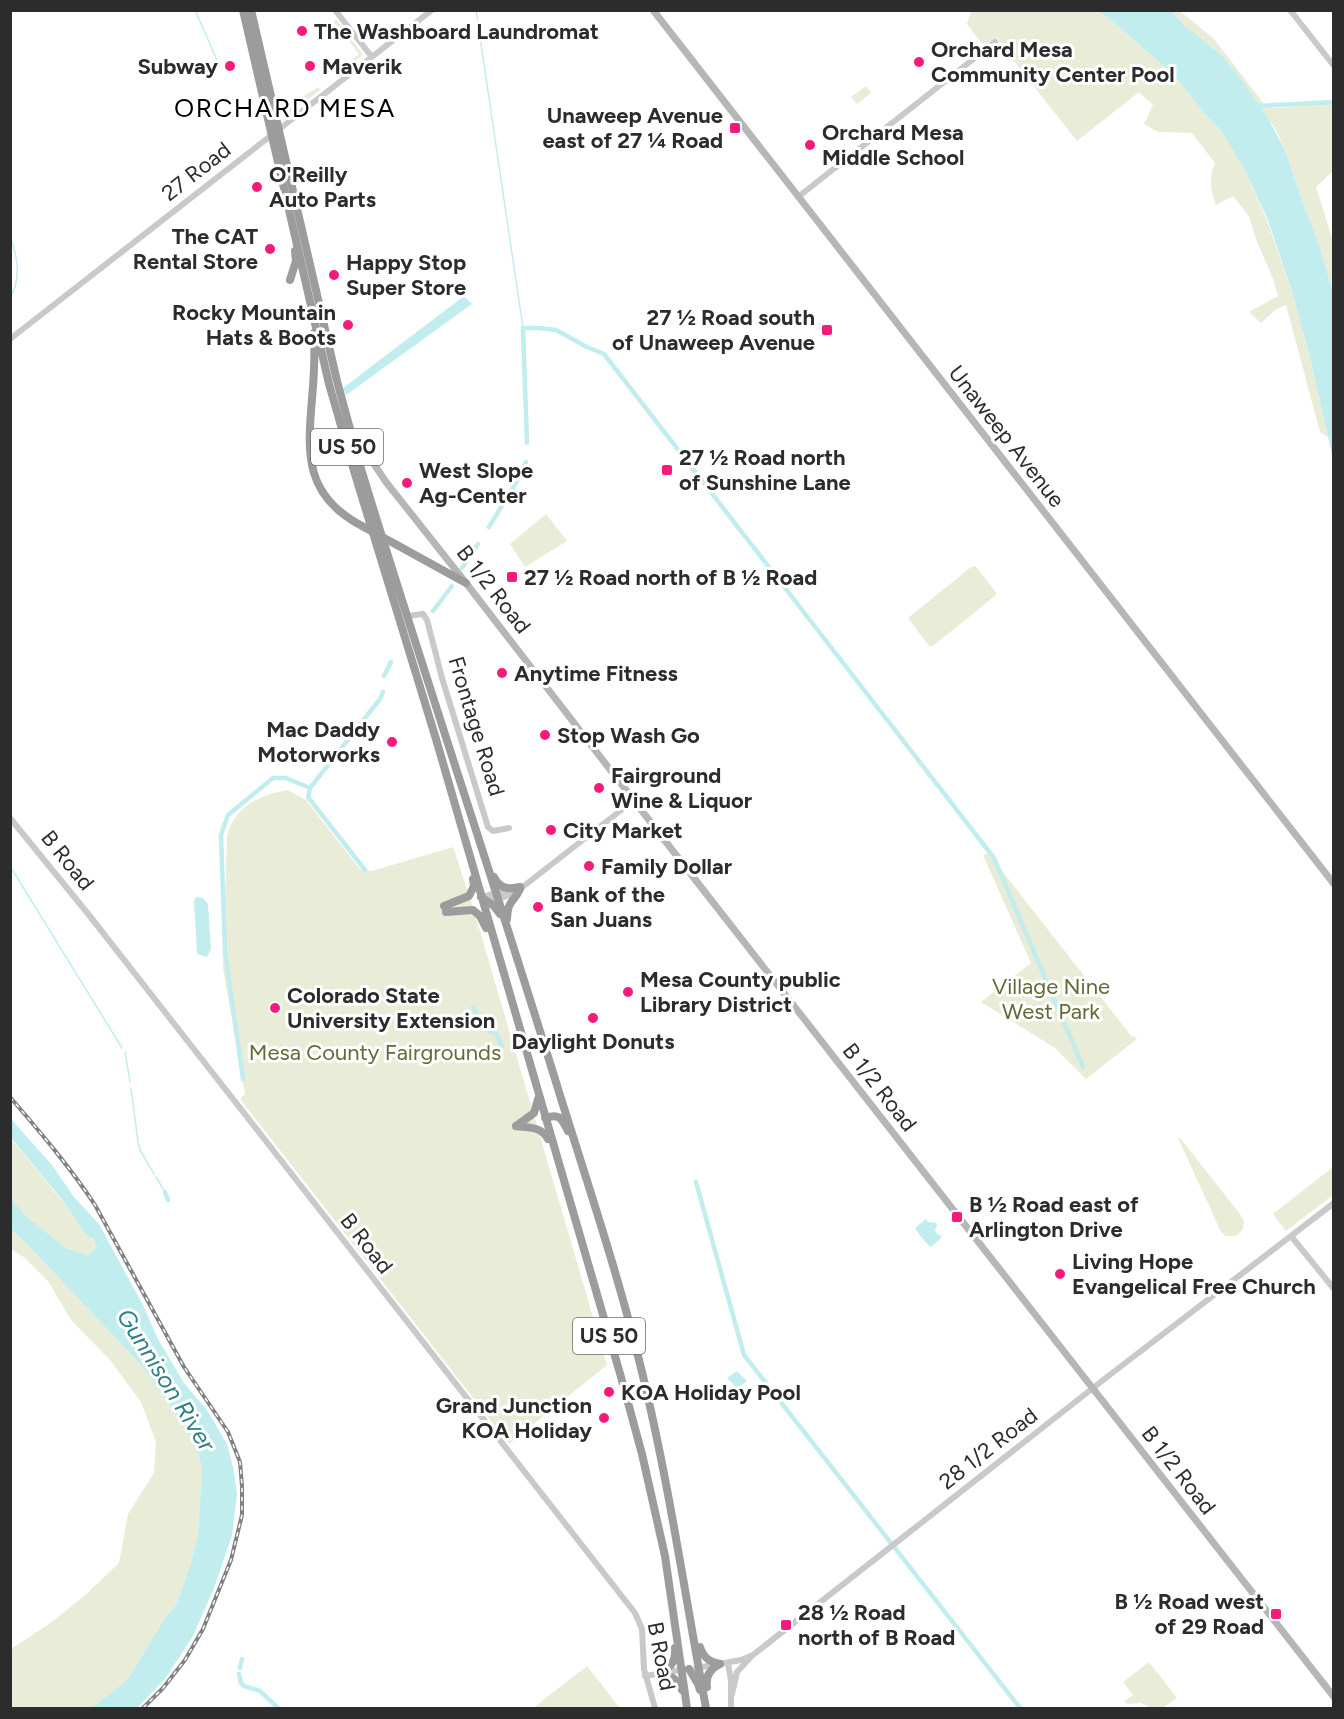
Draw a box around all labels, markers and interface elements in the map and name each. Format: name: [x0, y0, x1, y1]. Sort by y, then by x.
place label: The Washboard Laundromat: [314, 18, 599, 45]
marker: The Washboard Laundromat: [295, 24, 309, 38]
place label: Orchard Mesa Community Center Pool: [931, 36, 1175, 88]
place label: Subway: [137, 53, 218, 80]
place label: Maverik: [322, 53, 402, 80]
marker: Orchard Mesa Community Center Pool: [912, 55, 926, 69]
marker: Subway: [223, 59, 237, 73]
marker: Maverik: [303, 59, 317, 73]
district label: ORCHARD MESA: [174, 92, 396, 124]
place label: Unaweep Avenue east of 27 ¼ Road: [542, 102, 723, 154]
place label: Orchard Mesa Middle School: [822, 119, 965, 171]
marker: Unaweep Avenue east of 27 ¼ Road: [728, 121, 742, 135]
street label: 27 Road: [156, 136, 236, 207]
marker: Orchard Mesa Middle School: [803, 138, 817, 152]
place label: O'Reilly Auto Parts: [269, 161, 376, 213]
marker: O'Reilly Auto Parts: [250, 180, 264, 194]
place label: The CAT Rental Store: [133, 223, 258, 275]
marker: The CAT Rental Store: [263, 242, 277, 256]
place label: Happy Stop Super Store: [346, 249, 466, 301]
marker: Happy Stop Super Store: [327, 268, 341, 282]
place label: Rocky Mountain Hats & Boots: [172, 299, 336, 351]
place label: 27 ½ Road south of Unaweep Avenue: [612, 304, 815, 356]
marker: Rocky Mountain Hats & Boots: [341, 318, 355, 332]
marker: 27 ½ Road south of Unaweep Avenue: [820, 323, 834, 337]
street label: Unaweep Avenue: [943, 360, 1070, 513]
road number: US 50: [311, 429, 383, 465]
place label: 27 ½ Road north of Sunshine Lane: [679, 444, 851, 496]
place label: West Slope Ag-Center: [419, 457, 533, 509]
marker: 27 ½ Road north of Sunshine Lane: [660, 463, 674, 477]
marker: West Slope Ag-Center: [400, 476, 414, 490]
street label: B 1/2 Road: [451, 540, 537, 639]
place label: 27 ½ Road north of B ½ Road: [524, 564, 817, 591]
marker: 27 ½ Road north of B ½ Road: [505, 570, 519, 584]
street label: Frontage Road: [442, 653, 511, 799]
place label: Anytime Fitness: [514, 660, 678, 687]
marker: Anytime Fitness: [495, 666, 509, 680]
place label: Mac Daddy Motorworks: [257, 716, 380, 768]
place label: Stop Wash Go: [557, 722, 700, 749]
marker: Stop Wash Go: [538, 728, 552, 742]
marker: Mac Daddy Motorworks: [385, 735, 399, 749]
place label: Fairground Wine & Liquor: [611, 762, 753, 814]
marker: Fairground Wine & Liquor: [592, 781, 606, 795]
place label: City Market: [563, 817, 683, 844]
marker: City Market: [544, 823, 558, 837]
street label: B Road: [35, 825, 100, 896]
place label: Family Dollar: [601, 853, 733, 880]
marker: Family Dollar: [582, 859, 596, 873]
place label: Bank of the San Juans: [550, 881, 665, 933]
marker: Bank of the San Juans: [531, 900, 545, 914]
place label: Mesa County public Library District: [640, 966, 841, 1018]
park label: Village Nine West Park: [992, 973, 1110, 1025]
place label: Colorado State University Extension: [287, 982, 495, 1034]
marker: Mesa County public Library District: [621, 985, 635, 999]
marker: Colorado State University Extension: [268, 1001, 282, 1015]
marker: Daylight Donuts: [586, 1011, 600, 1025]
place label: Daylight Donuts: [512, 1028, 674, 1055]
street label: B 1/2 Road: [837, 1038, 923, 1137]
park label: Mesa County Fairgrounds: [249, 1039, 501, 1066]
place label: B ½ Road east of Arlington Drive: [969, 1191, 1139, 1243]
street label: B Road: [335, 1208, 399, 1279]
marker: B ½ Road east of Arlington Drive: [950, 1210, 964, 1224]
place label: Living Hope Evangelical Free Church: [1072, 1248, 1316, 1300]
marker: Living Hope Evangelical Free Church: [1053, 1267, 1067, 1281]
water label: Gunnison River: [111, 1303, 222, 1457]
road number: US 50: [573, 1318, 645, 1354]
place label: KOA Holiday Pool: [621, 1379, 801, 1406]
marker: KOA Holiday Pool: [602, 1385, 616, 1399]
place label: Grand Junction KOA Holiday: [436, 1392, 592, 1444]
street label: 28 1/2 Road: [934, 1402, 1043, 1495]
marker: Grand Junction KOA Holiday: [597, 1411, 611, 1425]
street label: B 1/2 Road: [1136, 1421, 1222, 1520]
place label: B ½ Road west of 29 Road: [1115, 1588, 1264, 1640]
place label: 28 ½ Road north of B Road: [798, 1599, 955, 1651]
marker: B ½ Road west of 29 Road: [1269, 1607, 1283, 1621]
marker: 28 ½ Road north of B Road: [779, 1618, 793, 1632]
street label: B Road: [642, 1619, 681, 1693]

